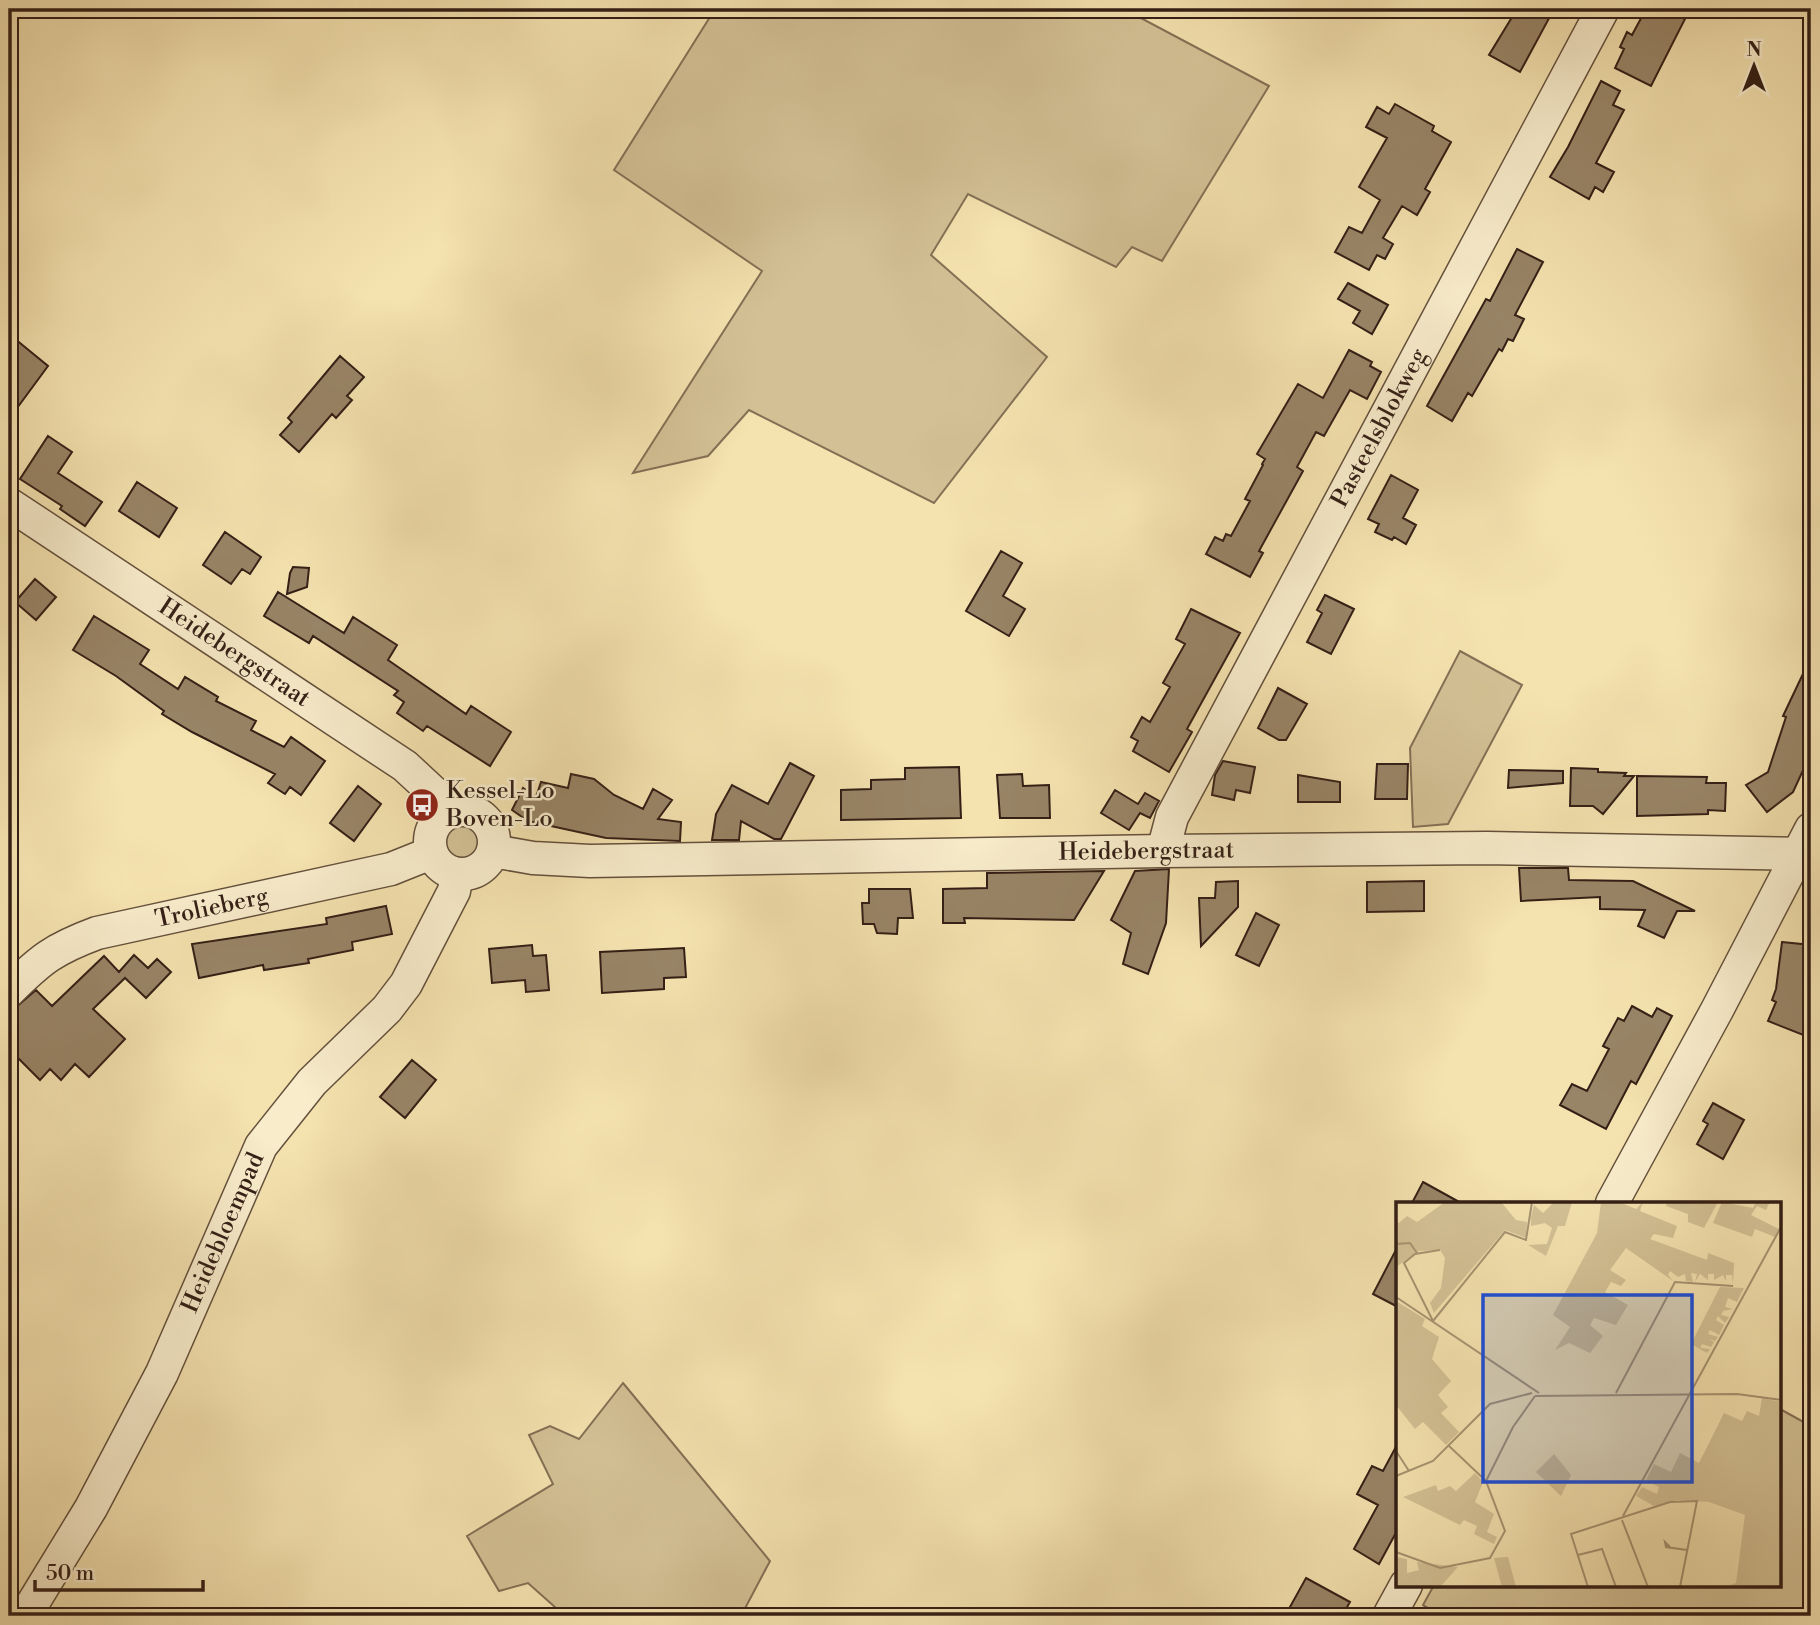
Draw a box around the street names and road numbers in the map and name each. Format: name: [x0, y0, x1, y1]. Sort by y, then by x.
street label: Pasteelsblokweg: [1325, 343, 1434, 513]
street label: Heidebergstraat: [153, 592, 316, 714]
street label: Heidebergstraat: [1058, 835, 1235, 868]
street label: Trolieberg: [152, 881, 272, 935]
street label: Heidebloempad: [175, 1148, 271, 1318]

